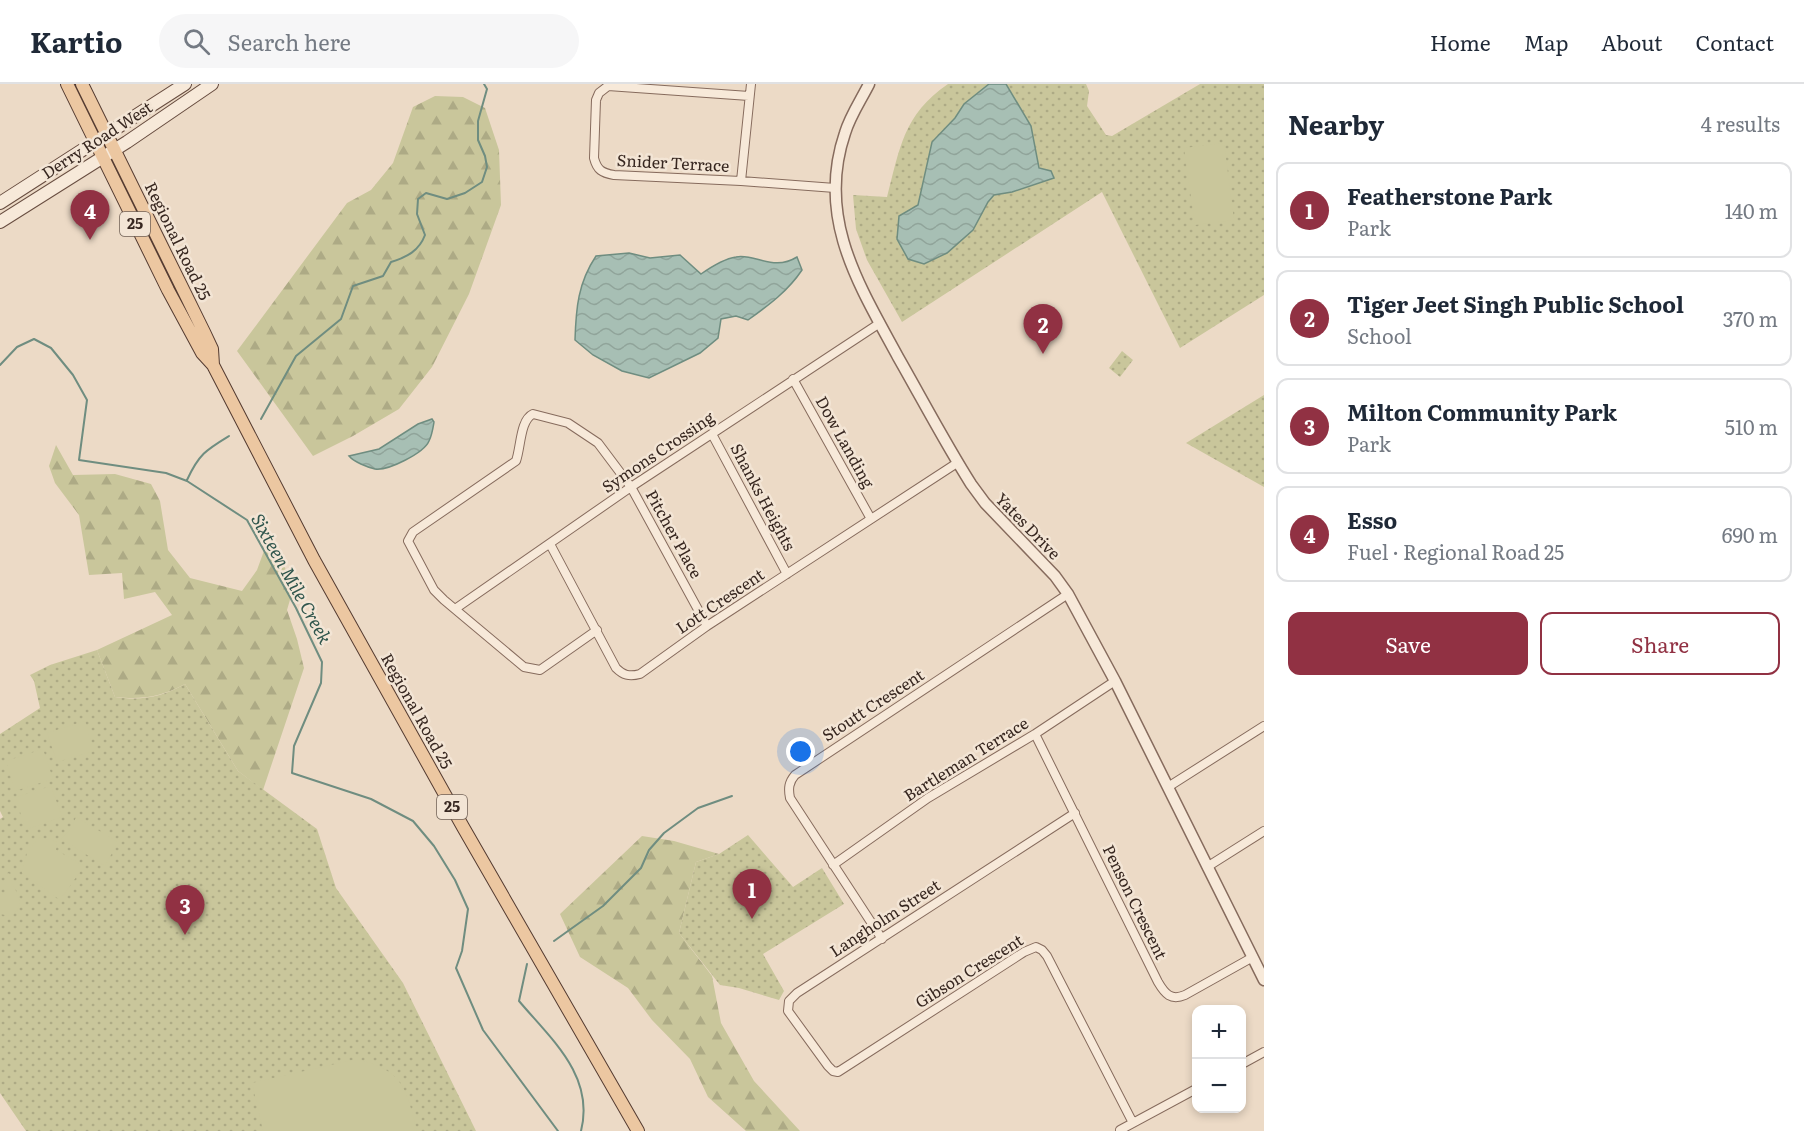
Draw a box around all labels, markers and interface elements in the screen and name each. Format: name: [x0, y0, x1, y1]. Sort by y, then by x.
search box: [159, 14, 579, 68]
text: Kartio: [30, 20, 123, 62]
icon: search: [180, 25, 213, 58]
text: Search here: [228, 25, 351, 58]
text: Home: [1430, 26, 1491, 57]
text: Map: [1524, 26, 1568, 57]
text: About: [1601, 26, 1663, 57]
text: Contact: [1696, 26, 1774, 57]
street label: Derry Road West: [36, 94, 157, 184]
text: Nearby: [1288, 104, 1384, 143]
text: 4 results: [1701, 108, 1780, 138]
street label: Snider Terrace: [616, 147, 730, 177]
street label: Regional Road 25: [140, 177, 218, 304]
text: Featherstone Park: [1347, 179, 1552, 212]
pin: 4: [70, 190, 110, 240]
text: 1: [1305, 195, 1314, 225]
text: 140 m: [1725, 195, 1778, 225]
road number: 25: [120, 212, 150, 236]
text: Park: [1347, 212, 1391, 242]
text: Tiger Jeet Singh Public School: [1347, 287, 1684, 320]
text: 2: [1304, 303, 1315, 333]
text: 370 m: [1723, 303, 1778, 333]
pin: 2: [1024, 304, 1062, 354]
text: School: [1347, 320, 1412, 350]
street label: Dow Landing: [811, 391, 881, 492]
text: Milton Community Park: [1347, 395, 1617, 428]
street label: Symons Crossing: [596, 405, 719, 498]
text: 3: [1304, 411, 1315, 441]
text: 510 m: [1725, 411, 1778, 441]
text: Park: [1347, 428, 1391, 458]
street label: Shanks Heights: [725, 439, 802, 554]
street label: Pitcher Place: [641, 485, 709, 582]
street label: Yates Drive: [991, 486, 1067, 564]
text: Esso: [1347, 503, 1397, 536]
water label: Sixteen Mile Creek: [245, 508, 340, 649]
text: 4: [1303, 519, 1316, 549]
text: 690 m: [1722, 519, 1778, 549]
text: Fuel · Regional Road 25: [1347, 536, 1564, 566]
street label: Lott Crescent: [670, 561, 769, 639]
button: Save: [1288, 612, 1528, 675]
button: Share: [1540, 612, 1780, 675]
street label: Regional Road 25: [376, 648, 460, 773]
street label: Stoutt Crescent: [817, 662, 929, 746]
street label: Bartleman Terrace: [899, 710, 1032, 806]
your location: [786, 737, 815, 766]
road number: 25: [437, 795, 467, 819]
street label: Penson Crescent: [1098, 840, 1174, 963]
pin: 1: [732, 870, 771, 919]
street label: Langholm Street: [824, 872, 945, 962]
pin: 3: [166, 886, 204, 935]
street label: Gibson Crescent: [910, 927, 1028, 1013]
map controls: [1192, 1005, 1246, 1113]
button: +: [1192, 1005, 1246, 1059]
button: −: [1192, 1059, 1246, 1113]

